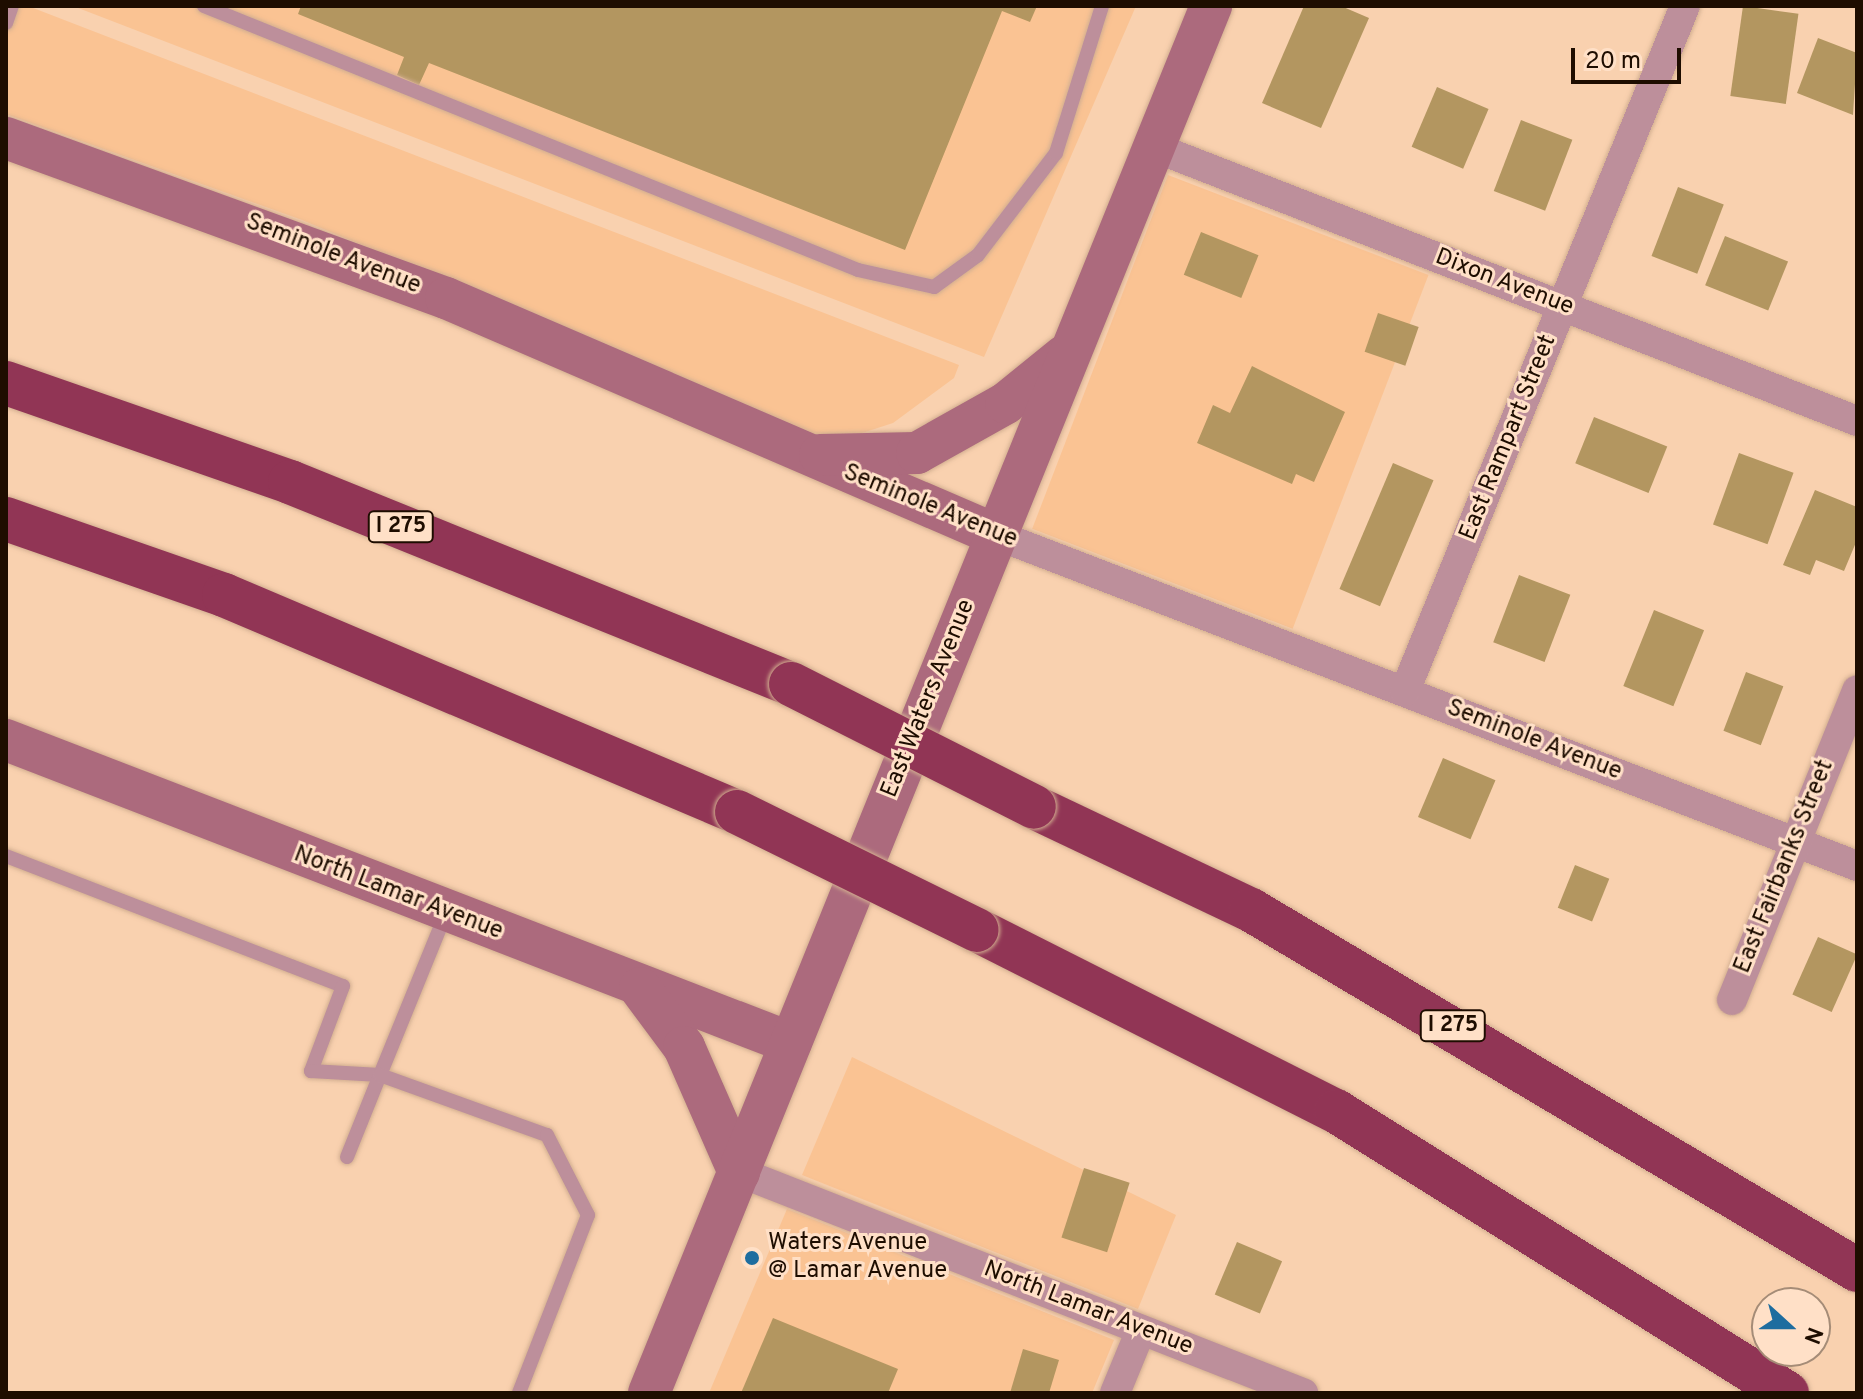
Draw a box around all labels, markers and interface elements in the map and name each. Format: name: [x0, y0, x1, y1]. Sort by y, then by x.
scale bar: [1575, 32, 1685, 82]
text: 20 m: [1585, 47, 1641, 77]
street label: Seminole Avenue: [241, 208, 425, 302]
street label: Dixon Avenue: [1430, 243, 1578, 323]
street label: East Rampart Street: [1455, 331, 1563, 545]
street label: Seminole Avenue: [838, 459, 1022, 555]
road number: I 275: [367, 509, 435, 545]
street label: East Waters Avenue: [876, 595, 982, 803]
street label: Seminole Avenue: [1442, 694, 1626, 788]
street label: East Fairbanks Street: [1729, 756, 1841, 978]
street label: North Lamar Avenue: [289, 841, 507, 947]
road number: I 275: [1419, 1008, 1487, 1044]
place label: Waters Avenue @ Lamar Avenue: [768, 1230, 948, 1286]
marker: Waters Avenue @ Lamar Avenue: [743, 1249, 761, 1267]
street label: North Lamar Avenue: [979, 1256, 1197, 1362]
north arrow: [1751, 1287, 1831, 1367]
text: N: [1797, 1323, 1827, 1347]

